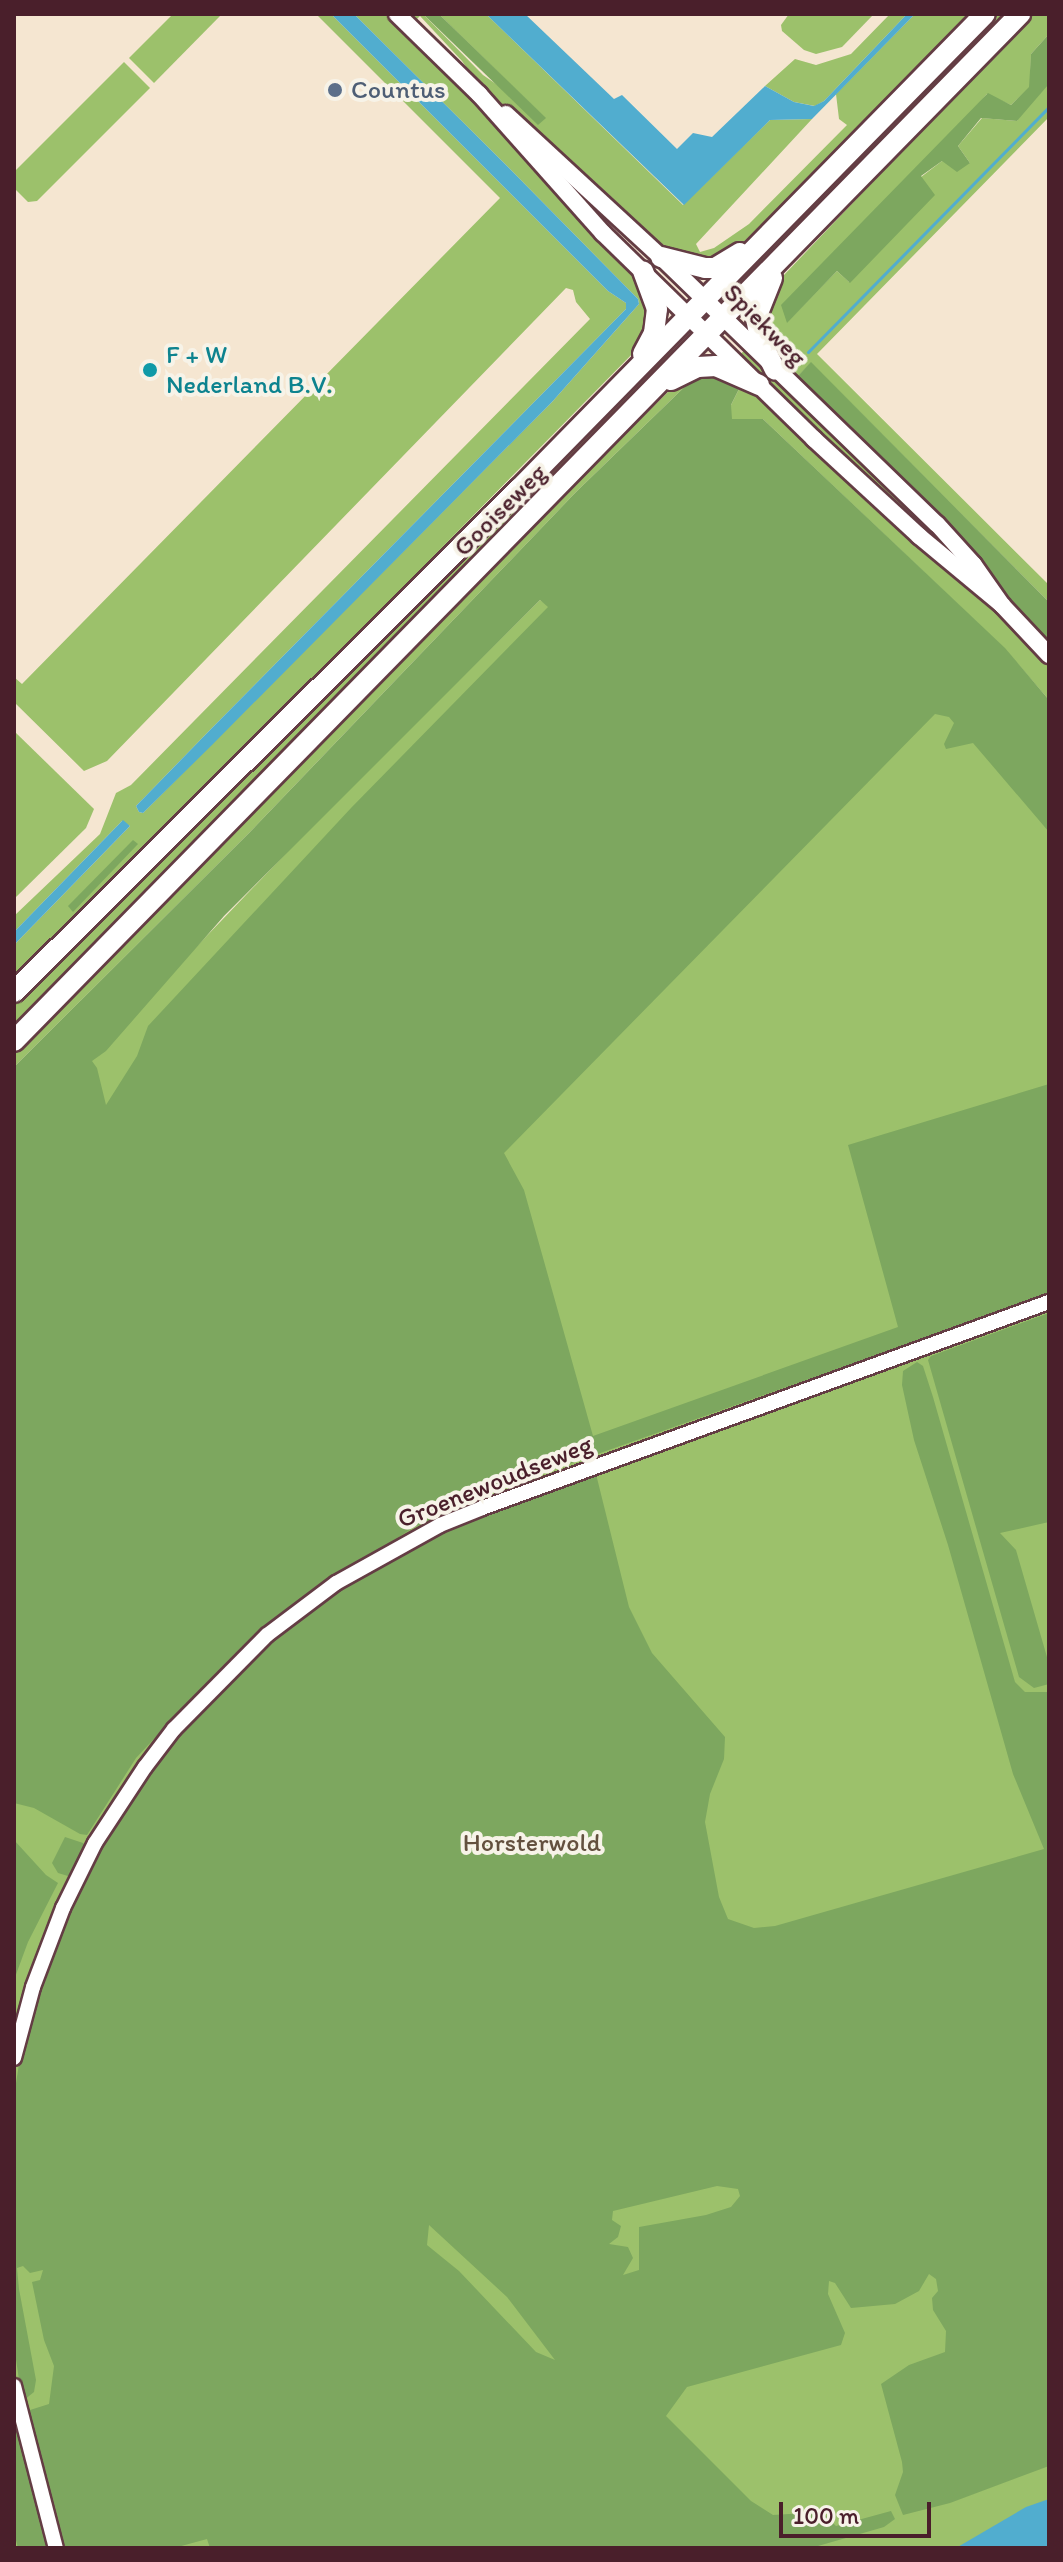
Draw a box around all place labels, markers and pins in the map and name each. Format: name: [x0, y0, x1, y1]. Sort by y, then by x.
place label: Countus: [351, 74, 446, 106]
marker: Countus: [326, 81, 344, 99]
place label: F + W Nederland B.V.: [166, 339, 333, 400]
marker: F + W Nederland B.V.: [141, 361, 159, 379]

